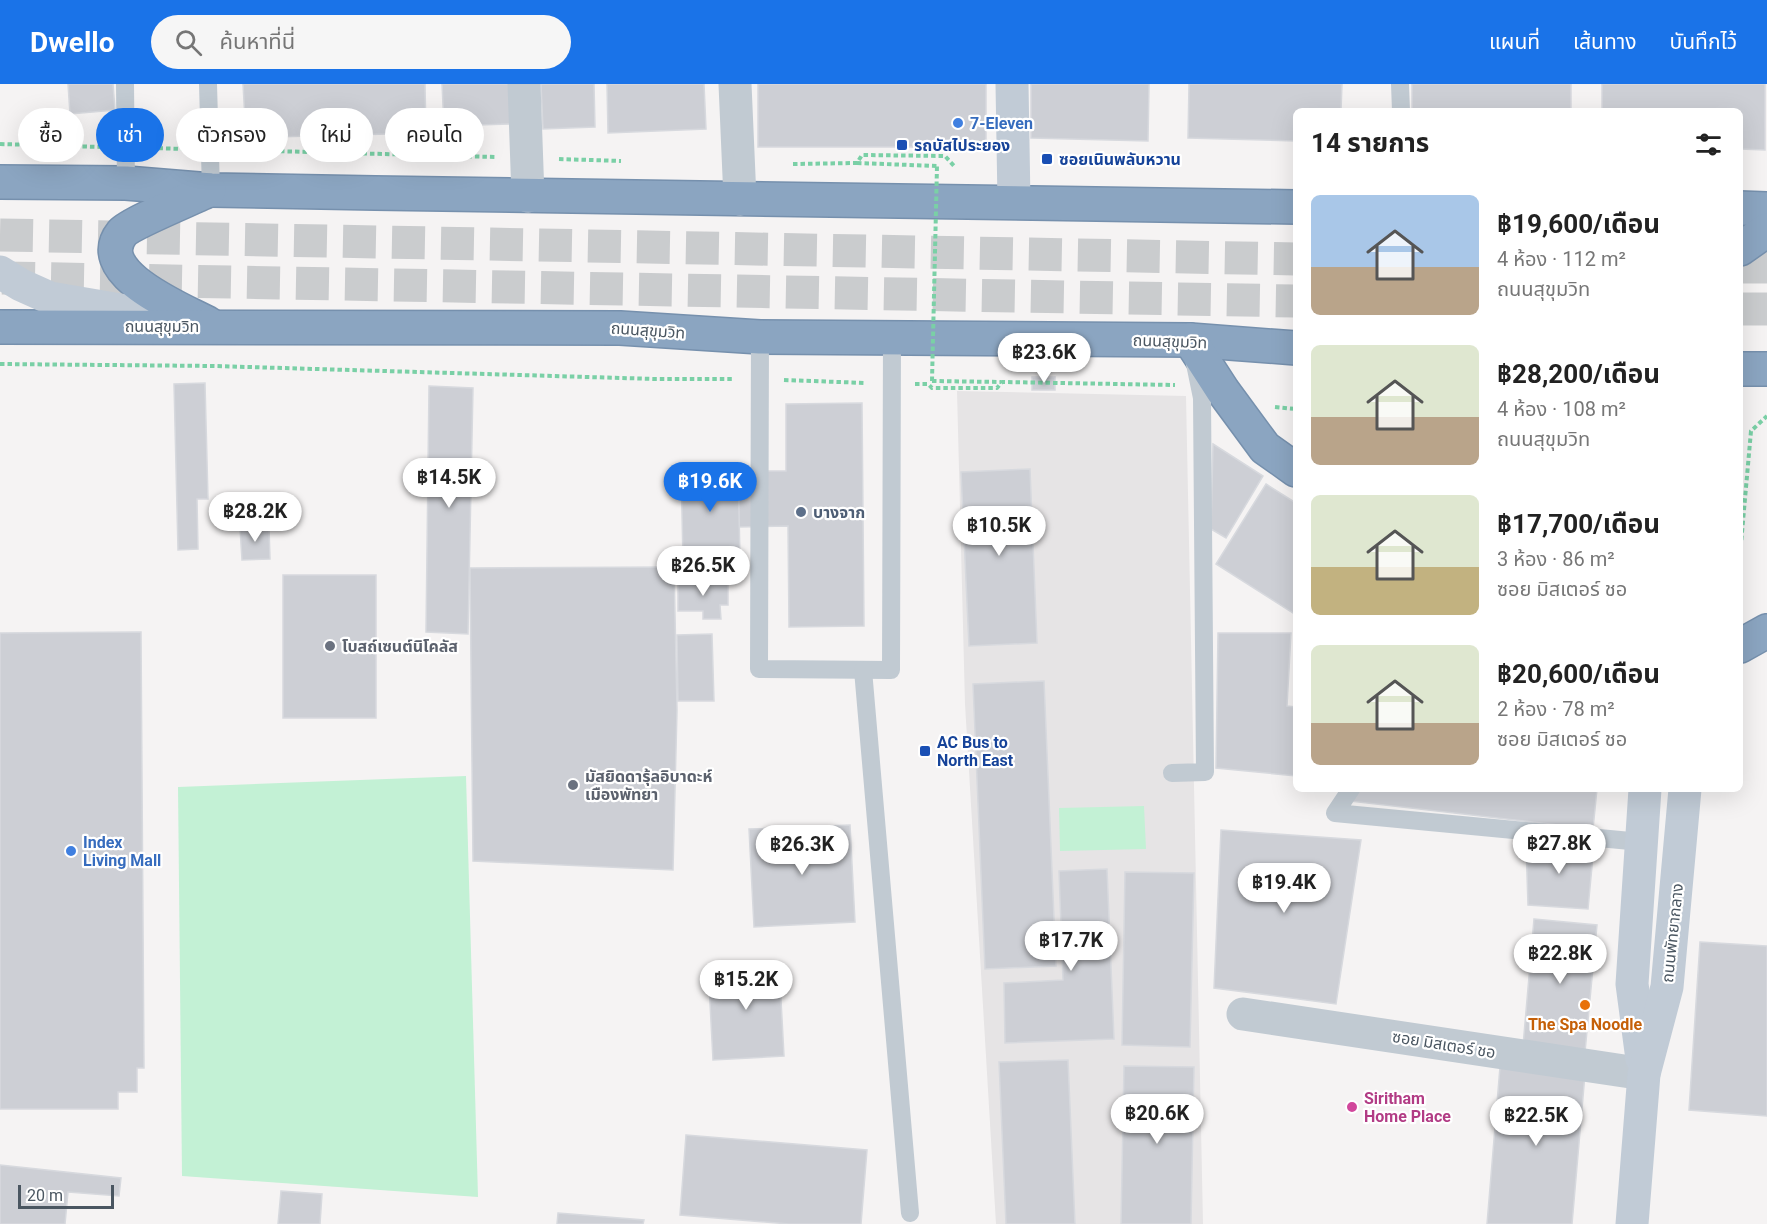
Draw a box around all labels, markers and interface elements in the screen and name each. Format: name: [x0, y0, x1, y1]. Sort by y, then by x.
search box: [151, 15, 571, 69]
text: Dwello: [30, 26, 115, 59]
icon: search: [172, 26, 205, 59]
text: ค้นหาที่นี่: [220, 29, 295, 54]
text: แผนที่: [1489, 30, 1540, 54]
text: เส้นทาง: [1573, 30, 1637, 54]
text: บันทึกไว้: [1670, 30, 1737, 54]
chip: ซื้อ: [18, 108, 84, 162]
chip: เช่า: [96, 108, 164, 162]
chip: ตัวกรอง: [176, 108, 288, 162]
chip: ใหม่: [300, 108, 373, 162]
chip: คอนโด: [385, 108, 484, 162]
place label: 7-Eleven: [970, 114, 1033, 133]
marker: 7-Eleven: [951, 116, 965, 130]
text: 14 รายการ: [1311, 128, 1429, 158]
icon: filters: [1692, 128, 1725, 161]
place label: รถบัสไประยอง: [914, 136, 1010, 155]
marker: รถบัสไประยอง: [895, 138, 909, 152]
place label: ซอยเนินพลับหวาน: [1059, 150, 1181, 169]
marker: ซอยเนินพลับหวาน: [1040, 152, 1054, 166]
text: ฿19,600/เดือน: [1497, 209, 1660, 239]
icon: home: [1359, 219, 1431, 291]
text: 4 ห้อง · 112 m²: [1497, 247, 1626, 271]
text: ถนนสุขุมวิท: [1497, 277, 1590, 301]
street label: ถนนสุขุมวิท: [125, 317, 199, 336]
street label: ถนนสุขุมวิท: [610, 318, 686, 343]
street label: ถนนสุขุมวิท: [1132, 331, 1208, 352]
pin: ฿23.6K: [995, 333, 1093, 384]
text: ฿23.6K: [1012, 340, 1076, 364]
text: ฿28,200/เดือน: [1497, 359, 1660, 389]
icon: home: [1359, 369, 1431, 441]
text: 4 ห้อง · 108 m²: [1497, 397, 1626, 421]
text: ถนนสุขุมวิท: [1497, 427, 1590, 451]
pin: ฿14.5K: [400, 458, 498, 509]
pin: ฿19.6K: [661, 462, 759, 513]
text: ฿14.5K: [417, 465, 481, 489]
text: ฿19.6K: [678, 469, 742, 493]
pin: ฿28.2K: [206, 492, 304, 543]
text: ฿28.2K: [223, 499, 287, 523]
place label: บางจาก: [813, 503, 865, 522]
marker: บางจาก: [794, 505, 808, 519]
pin: ฿10.5K: [950, 506, 1048, 557]
text: ฿17,700/เดือน: [1497, 509, 1660, 539]
text: ฿10.5K: [967, 513, 1031, 537]
icon: home: [1359, 519, 1431, 591]
pin: ฿26.5K: [654, 546, 752, 597]
text: 3 ห้อง · 86 m²: [1497, 547, 1615, 571]
text: ฿26.5K: [671, 553, 735, 577]
text: ซอย มิสเตอร์ ชอ: [1497, 577, 1627, 601]
place label: โบสถ์เซนต์นิโคลัส: [342, 637, 458, 656]
marker: โบสถ์เซนต์นิโคลัส: [323, 639, 337, 653]
text: ฿20,600/เดือน: [1497, 659, 1660, 689]
icon: home: [1359, 669, 1431, 741]
text: 2 ห้อง · 78 m²: [1497, 697, 1615, 721]
text: ซอย มิสเตอร์ ชอ: [1497, 727, 1627, 751]
place label: AC Bus to North East: [937, 733, 1014, 770]
marker: AC Bus to North East: [918, 744, 932, 758]
place label: มัสยิดดารุ้ลอิบาดะห์ เมืองพัทยา: [585, 767, 713, 804]
marker: มัสยิดดารุ้ลอิบาดะห์ เมืองพัทยา: [566, 778, 580, 792]
pin: ฿27.8K: [1510, 824, 1608, 875]
pin: ฿26.3K: [753, 825, 851, 876]
text: ฿27.8K: [1527, 831, 1591, 855]
text: ฿26.3K: [770, 832, 834, 856]
place label: Index Living Mall: [83, 833, 161, 870]
marker: Index Living Mall: [64, 844, 78, 858]
pin: ฿19.4K: [1235, 863, 1333, 914]
text: ฿19.4K: [1252, 870, 1316, 894]
street label: ถนนพัทยากลาง: [1658, 882, 1687, 984]
pin: ฿17.7K: [1022, 921, 1120, 972]
text: ฿17.7K: [1039, 928, 1103, 952]
pin: ฿22.8K: [1511, 934, 1609, 985]
text: ฿22.8K: [1528, 941, 1592, 965]
pin: ฿15.2K: [697, 960, 795, 1011]
text: ฿15.2K: [714, 967, 778, 991]
marker: The Spa Noodle: [1578, 998, 1592, 1012]
place label: The Spa Noodle: [1528, 1015, 1642, 1034]
street label: ซอย มิสเตอร์ ชอ: [1391, 1027, 1497, 1062]
place label: Siritham Home Place: [1364, 1089, 1451, 1126]
pin: ฿20.6K: [1108, 1094, 1206, 1145]
pin: ฿22.5K: [1487, 1096, 1585, 1147]
marker: Siritham Home Place: [1345, 1100, 1359, 1114]
text: ฿20.6K: [1125, 1101, 1189, 1125]
text: ฿22.5K: [1504, 1103, 1568, 1127]
scale bar: [18, 1182, 114, 1210]
text: 20 m: [27, 1186, 63, 1205]

